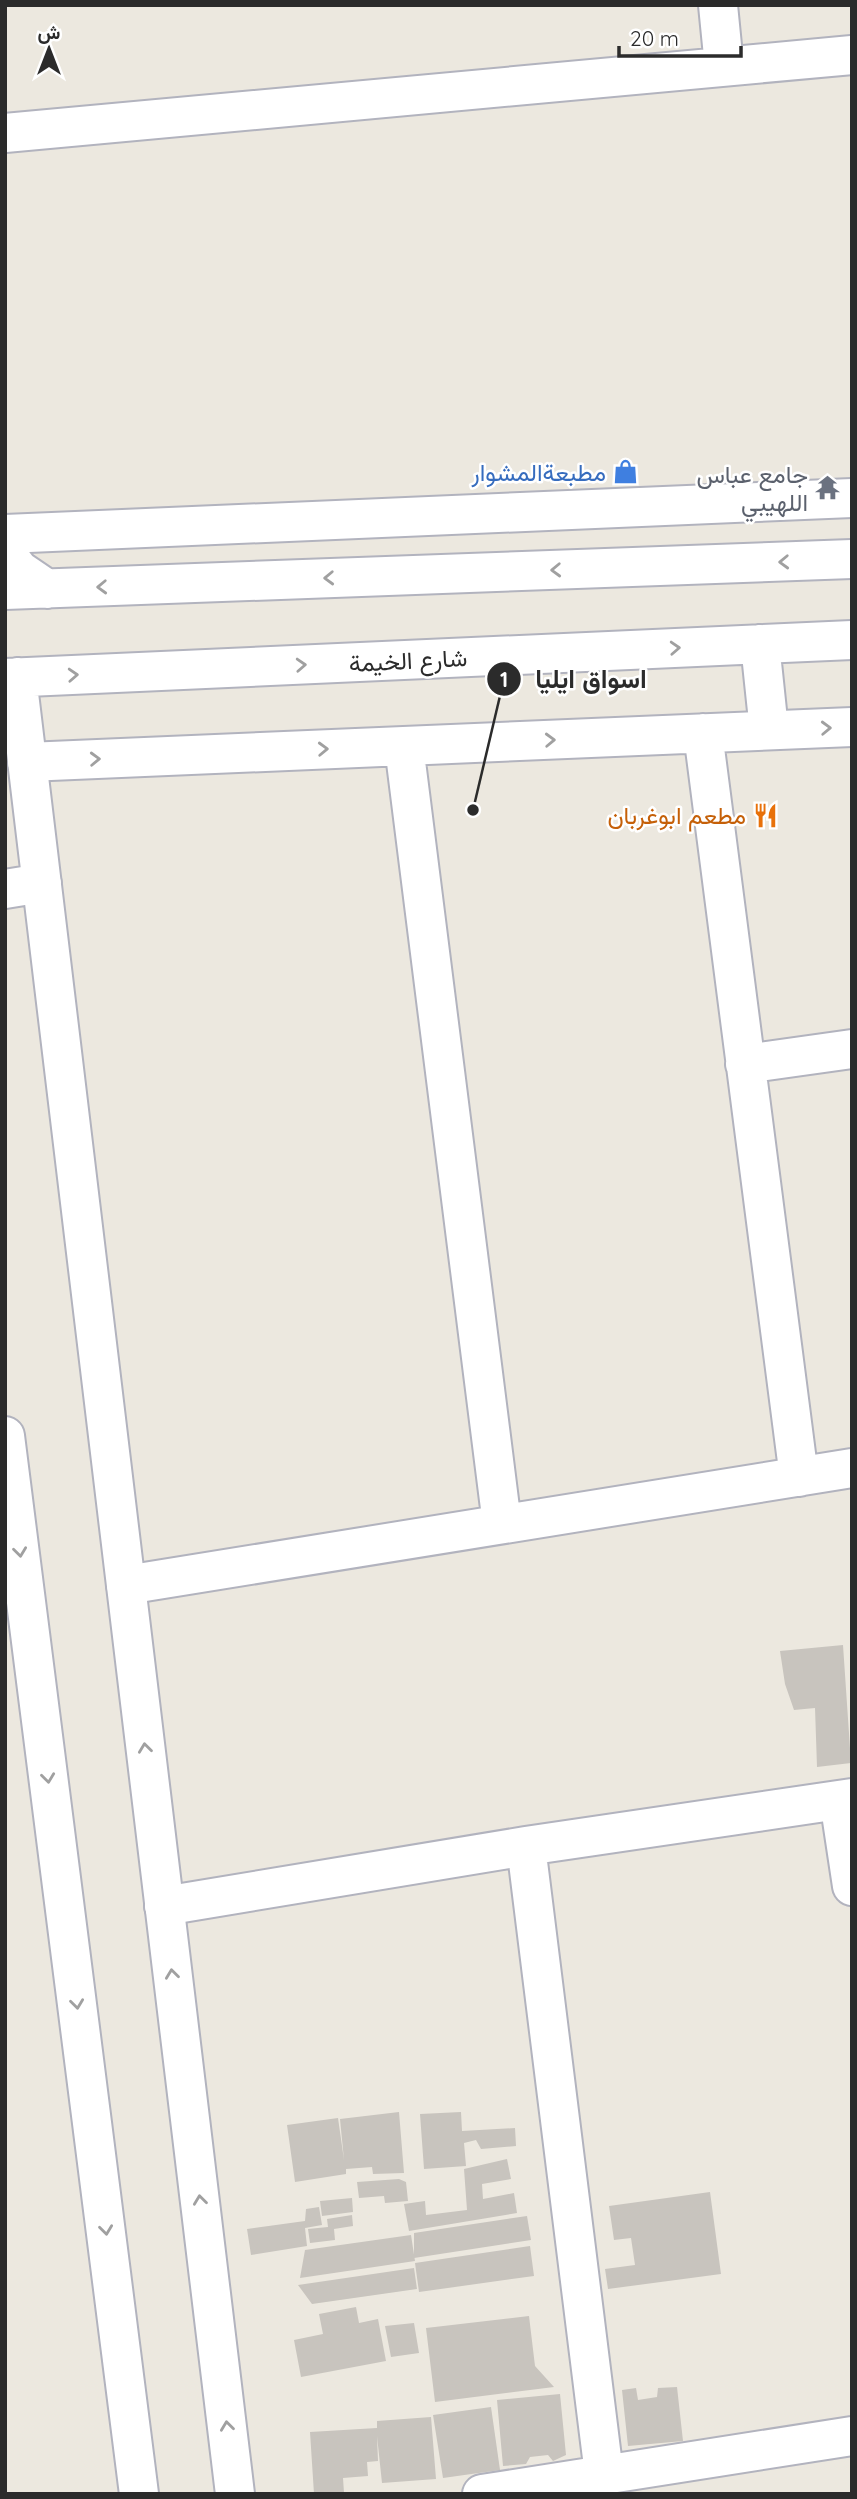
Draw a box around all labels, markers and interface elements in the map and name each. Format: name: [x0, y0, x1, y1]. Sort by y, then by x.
north arrow: [14, 14, 84, 84]
scale bar: [619, 14, 742, 58]
text: ش: [38, 20, 61, 44]
text: 20 m: [630, 25, 679, 51]
place label: مطبعةالمشوار: [471, 457, 606, 488]
shop icon: مطبعةالمشوار: [612, 458, 640, 486]
place label: جامع عباس اللهيبي: [696, 459, 808, 522]
temple icon: جامع عباس اللهيبي: [814, 474, 842, 502]
one-way arrow: [778, 554, 789, 569]
one-way arrow: [550, 562, 561, 578]
one-way arrow: [323, 571, 334, 586]
one-way arrow: [96, 579, 107, 594]
one-way arrow: [670, 641, 681, 656]
street label: شارع الخيمة: [348, 642, 468, 680]
callout: اسواق ايليا: [486, 656, 661, 703]
one-way arrow: [295, 657, 306, 672]
text: اسواق ايليا: [535, 662, 647, 695]
text: 1: [500, 666, 508, 692]
one-way arrow: [68, 667, 79, 682]
one-way arrow: [821, 720, 832, 735]
one-way arrow: [545, 732, 556, 747]
one-way arrow: [317, 742, 328, 757]
one-way arrow: [90, 751, 101, 766]
place label: مطعم ابوغربان: [607, 800, 746, 832]
restaurant icon: مطعم ابوغربان: [752, 801, 780, 829]
one-way arrow: [12, 1547, 27, 1558]
one-way arrow: [138, 1743, 153, 1754]
one-way arrow: [41, 1772, 56, 1784]
one-way arrow: [165, 1968, 180, 1980]
one-way arrow: [70, 1998, 85, 2010]
one-way arrow: [192, 2194, 207, 2206]
one-way arrow: [98, 2224, 113, 2235]
one-way arrow: [219, 2420, 234, 2432]

